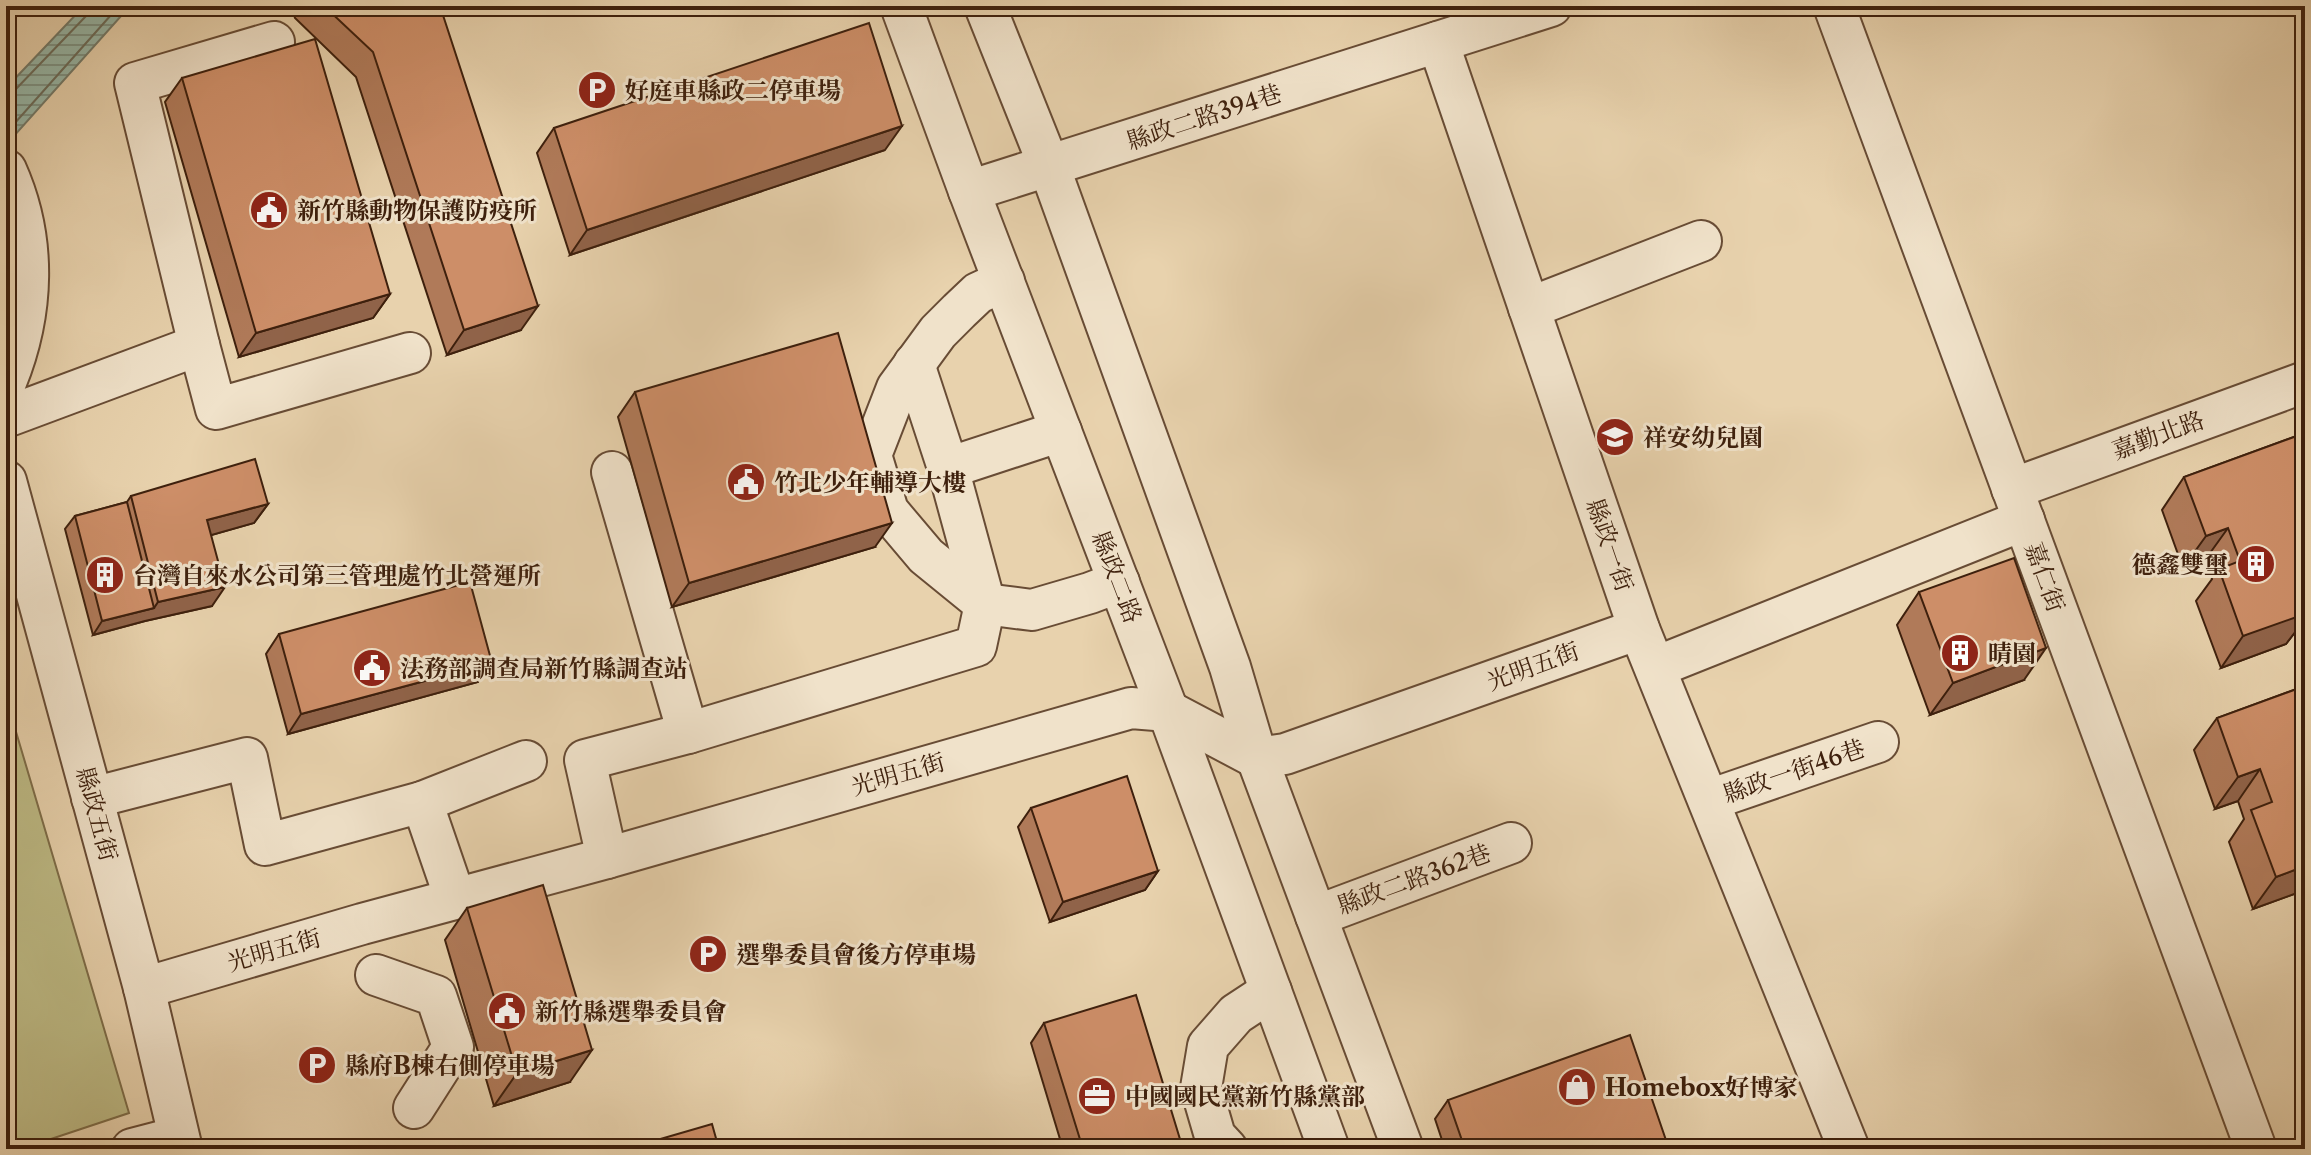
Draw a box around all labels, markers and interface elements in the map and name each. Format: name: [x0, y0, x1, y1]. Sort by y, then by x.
parking icon: 好庭車縣政二停車場: [576, 69, 618, 111]
place label: 好庭車縣政二停車場: [625, 76, 841, 105]
street label: 縣政二路394巷: [1123, 78, 1285, 156]
public building icon: 新竹縣動物保護防疫所: [248, 189, 290, 231]
place label: 新竹縣動物保護防疫所: [297, 196, 537, 225]
street label: 嘉勤北路: [2108, 405, 2208, 465]
school or university icon: 祥安幼兒園: [1594, 416, 1636, 458]
place label: 祥安幼兒園: [1643, 423, 1763, 452]
public building icon: 竹北少年輔導大樓: [725, 461, 767, 503]
place label: 竹北少年輔導大樓: [774, 468, 966, 497]
street label: 縣政一街: [1581, 495, 1639, 595]
street label: 縣政二路: [1086, 527, 1148, 627]
street label: 嘉仁街: [2019, 538, 2071, 616]
building icon: 德鑫雙璽: [2235, 543, 2277, 585]
place label: 德鑫雙璽: [2132, 550, 2228, 579]
building icon: 台灣自來水公司第三管理處竹北營運所: [84, 554, 126, 596]
place label: 台灣自來水公司第三管理處竹北營運所: [133, 561, 541, 590]
building icon: 晴園: [1939, 632, 1981, 674]
street label: 光明五街: [1483, 636, 1583, 696]
place label: 晴園: [1988, 639, 2036, 668]
public building icon: 法務部調查局新竹縣調查站: [351, 647, 393, 689]
place label: 法務部調查局新竹縣調查站: [400, 654, 688, 683]
street label: 縣政一街46巷: [1719, 733, 1869, 809]
street label: 光明五街: [848, 747, 948, 801]
street label: 縣政五街: [71, 764, 123, 864]
street label: 縣政二路362巷: [1333, 838, 1495, 920]
street label: 光明五街: [224, 923, 324, 977]
parking icon: 選舉委員會後方停車場: [687, 933, 729, 975]
place label: 選舉委員會後方停車場: [736, 940, 976, 969]
public building icon: 新竹縣選舉委員會: [486, 990, 528, 1032]
place label: 新竹縣選舉委員會: [535, 997, 727, 1026]
parking icon: 縣府B棟右側停車場: [296, 1044, 338, 1086]
place label: 縣府B棟右側停車場: [345, 1051, 555, 1080]
shop icon: Homebox好博家: [1556, 1066, 1598, 1108]
place label: Homebox好博家: [1605, 1073, 1798, 1102]
office icon: 中國國民黨新竹縣黨部: [1076, 1075, 1118, 1117]
place label: 中國國民黨新竹縣黨部: [1125, 1082, 1365, 1111]

